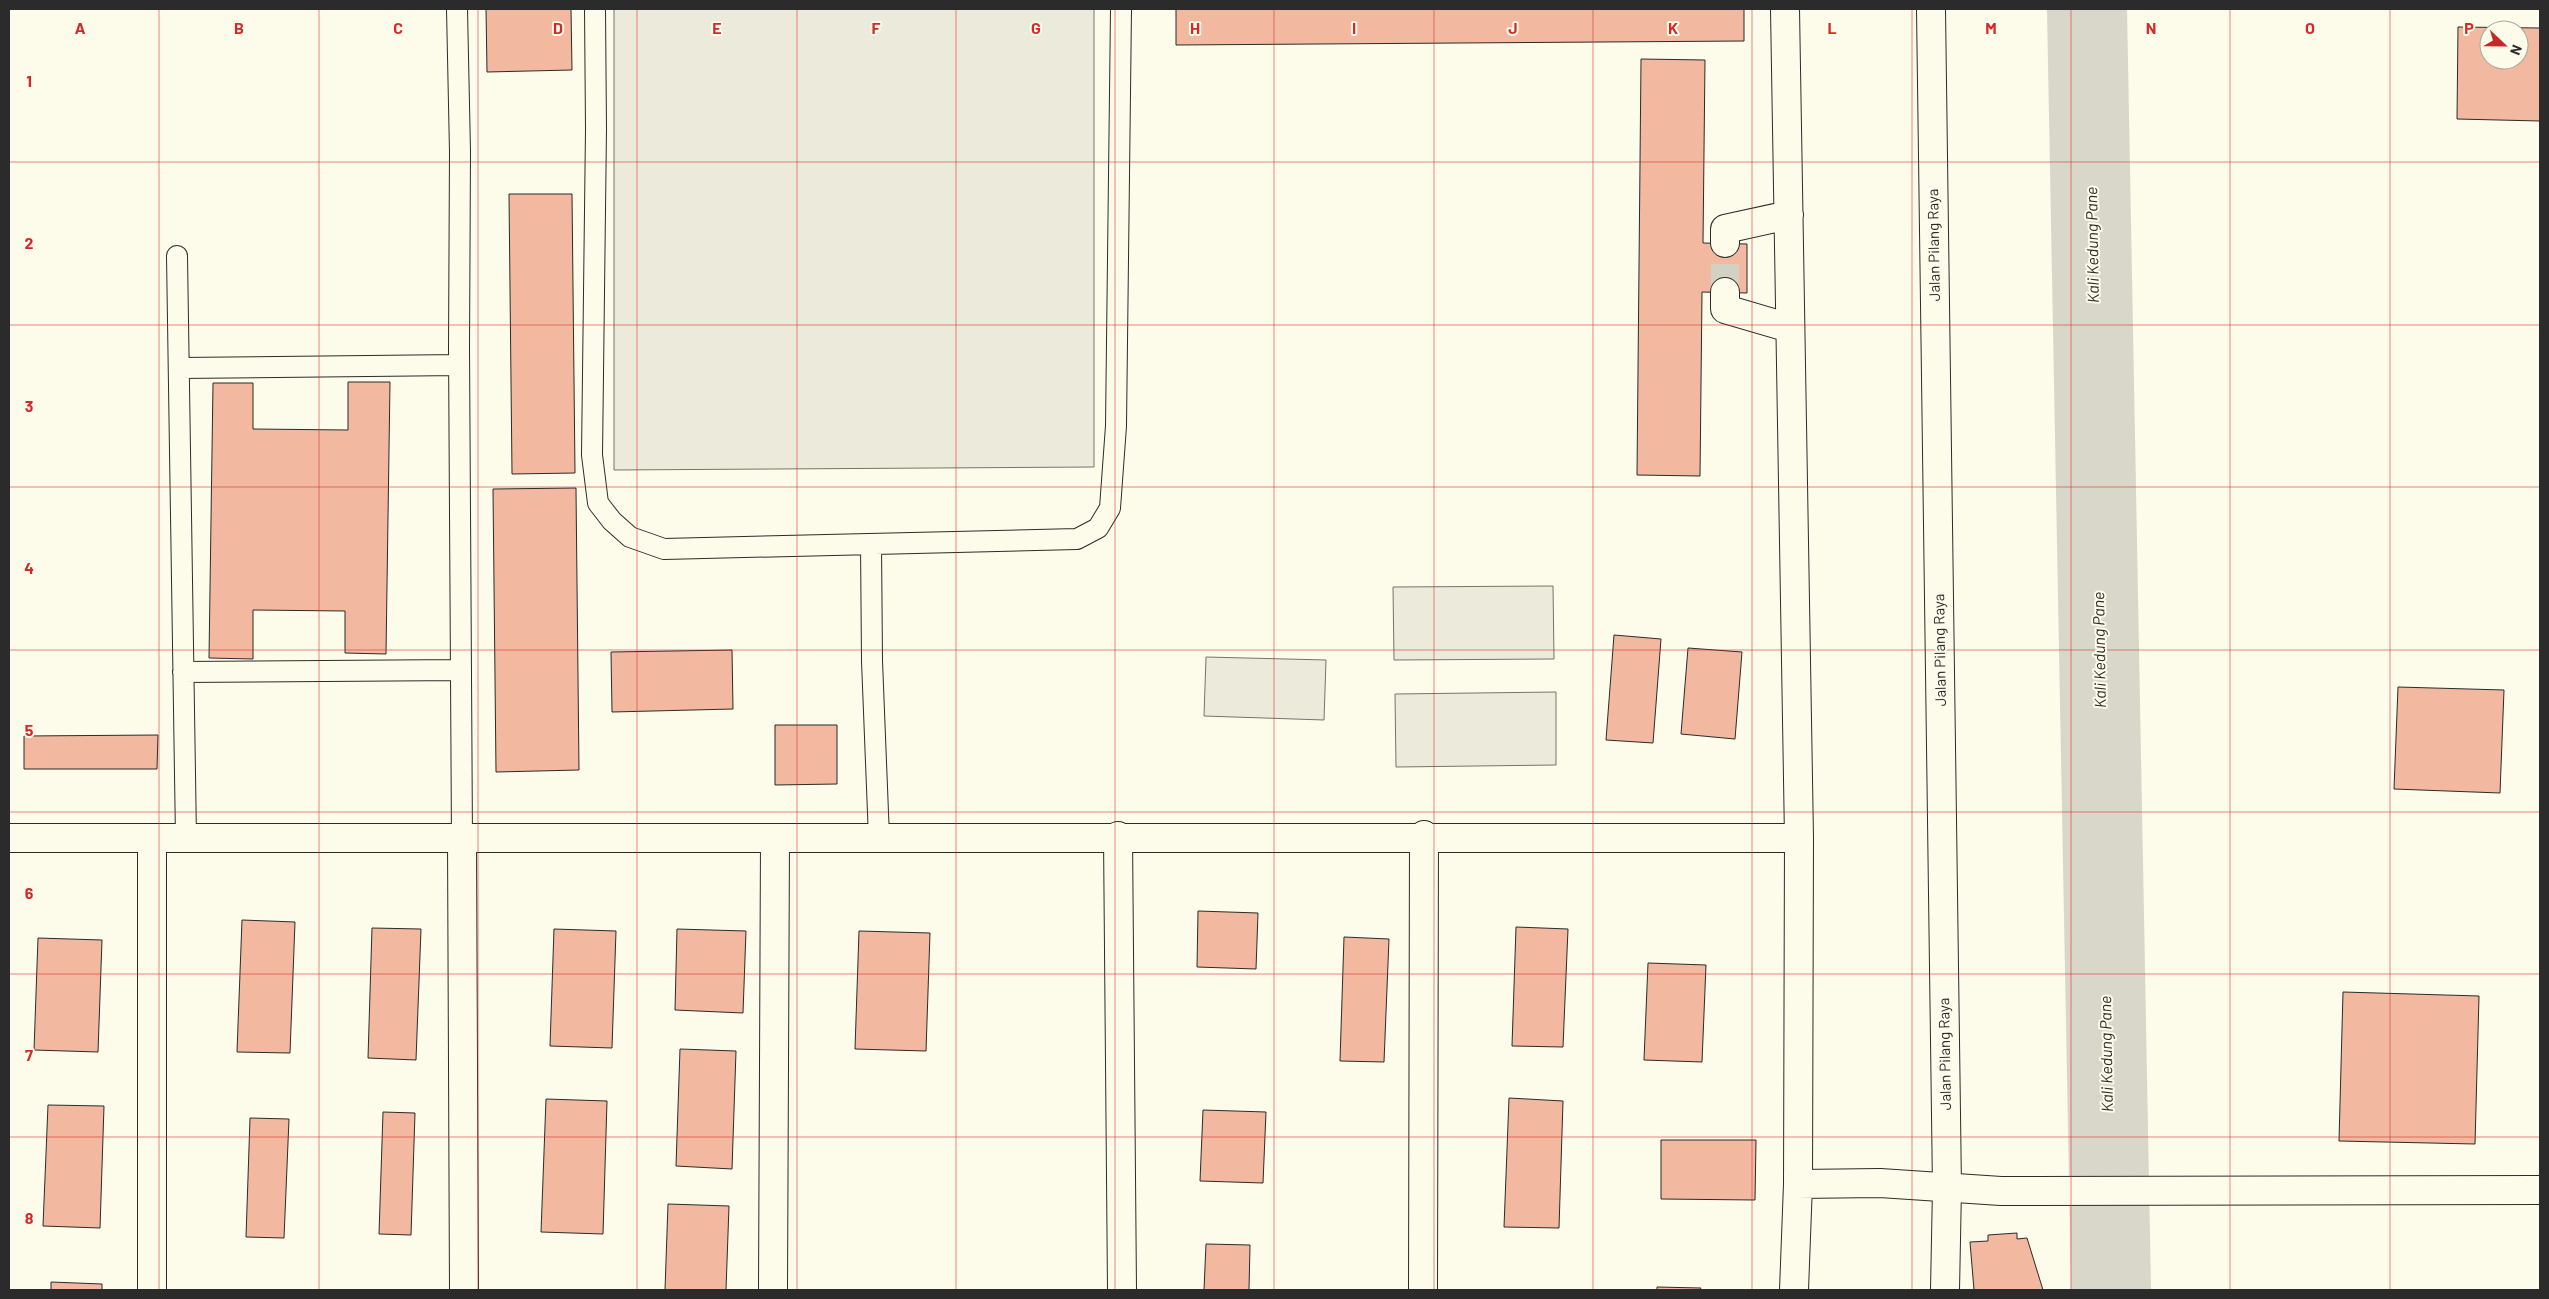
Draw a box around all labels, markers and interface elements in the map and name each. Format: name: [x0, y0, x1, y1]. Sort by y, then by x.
text: A: [75, 18, 86, 37]
text: B: [234, 18, 244, 37]
text: C: [393, 18, 403, 37]
text: D: [553, 18, 563, 37]
text: E: [712, 18, 722, 37]
text: F: [872, 18, 881, 37]
text: G: [1031, 18, 1041, 37]
text: H: [1190, 18, 1200, 37]
text: I: [1352, 18, 1356, 37]
text: J: [1508, 18, 1518, 37]
text: K: [1668, 18, 1678, 37]
text: L: [1827, 18, 1837, 37]
text: M: [1985, 18, 1997, 37]
text: N: [2146, 18, 2156, 37]
text: O: [2305, 18, 2315, 37]
text: P: [2464, 18, 2474, 37]
north arrow: [2479, 20, 2529, 70]
text: N: [2507, 43, 2526, 58]
text: 1: [26, 71, 32, 90]
water label: Kali Kedung Pane: [2081, 187, 2102, 303]
street label: Jalan Pilang Raya: [1923, 189, 1943, 301]
text: 2: [25, 233, 34, 252]
text: 3: [25, 396, 33, 415]
text: 4: [24, 558, 34, 577]
water label: Kali Kedung Pane: [2088, 592, 2109, 708]
street label: Jalan Pilang Raya: [1929, 594, 1949, 706]
text: 5: [25, 720, 34, 739]
text: 6: [25, 883, 34, 902]
water label: Kali Kedung Pane: [2095, 996, 2116, 1112]
street label: Jalan Pilang Raya: [1934, 998, 1954, 1110]
text: 7: [25, 1045, 33, 1064]
text: 8: [25, 1208, 34, 1227]

